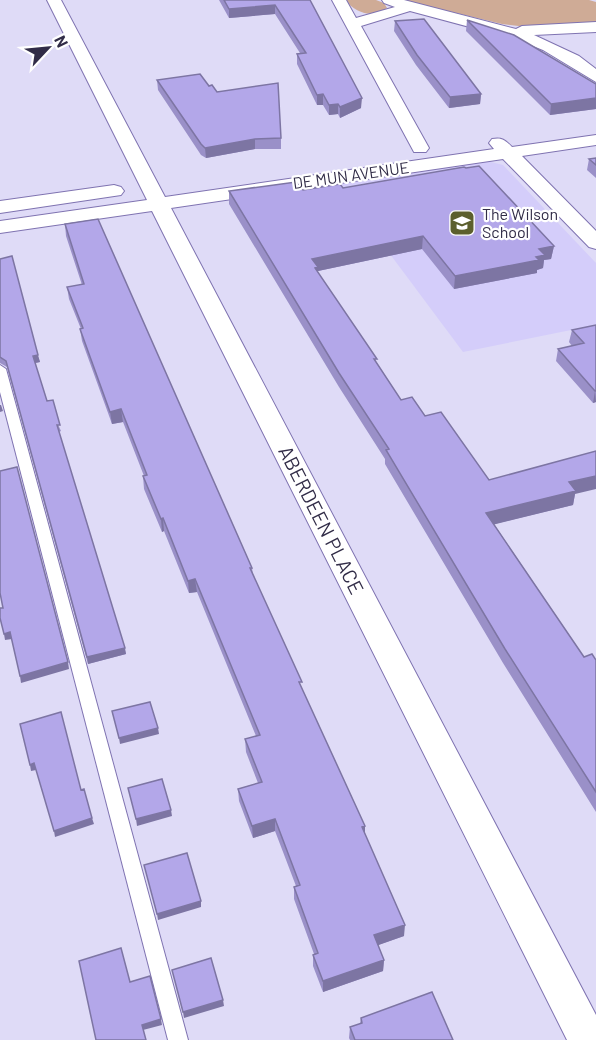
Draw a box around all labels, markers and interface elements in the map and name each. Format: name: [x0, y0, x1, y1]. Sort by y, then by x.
north arrow: [18, 18, 78, 78]
text: N: [51, 32, 73, 50]
street label: DE MUN AVENUE: [292, 157, 410, 192]
place label: The Wilson School: [482, 204, 558, 241]
school or university icon: The Wilson School: [447, 208, 477, 238]
street label: ABERDEEN PLACE: [274, 441, 370, 598]

